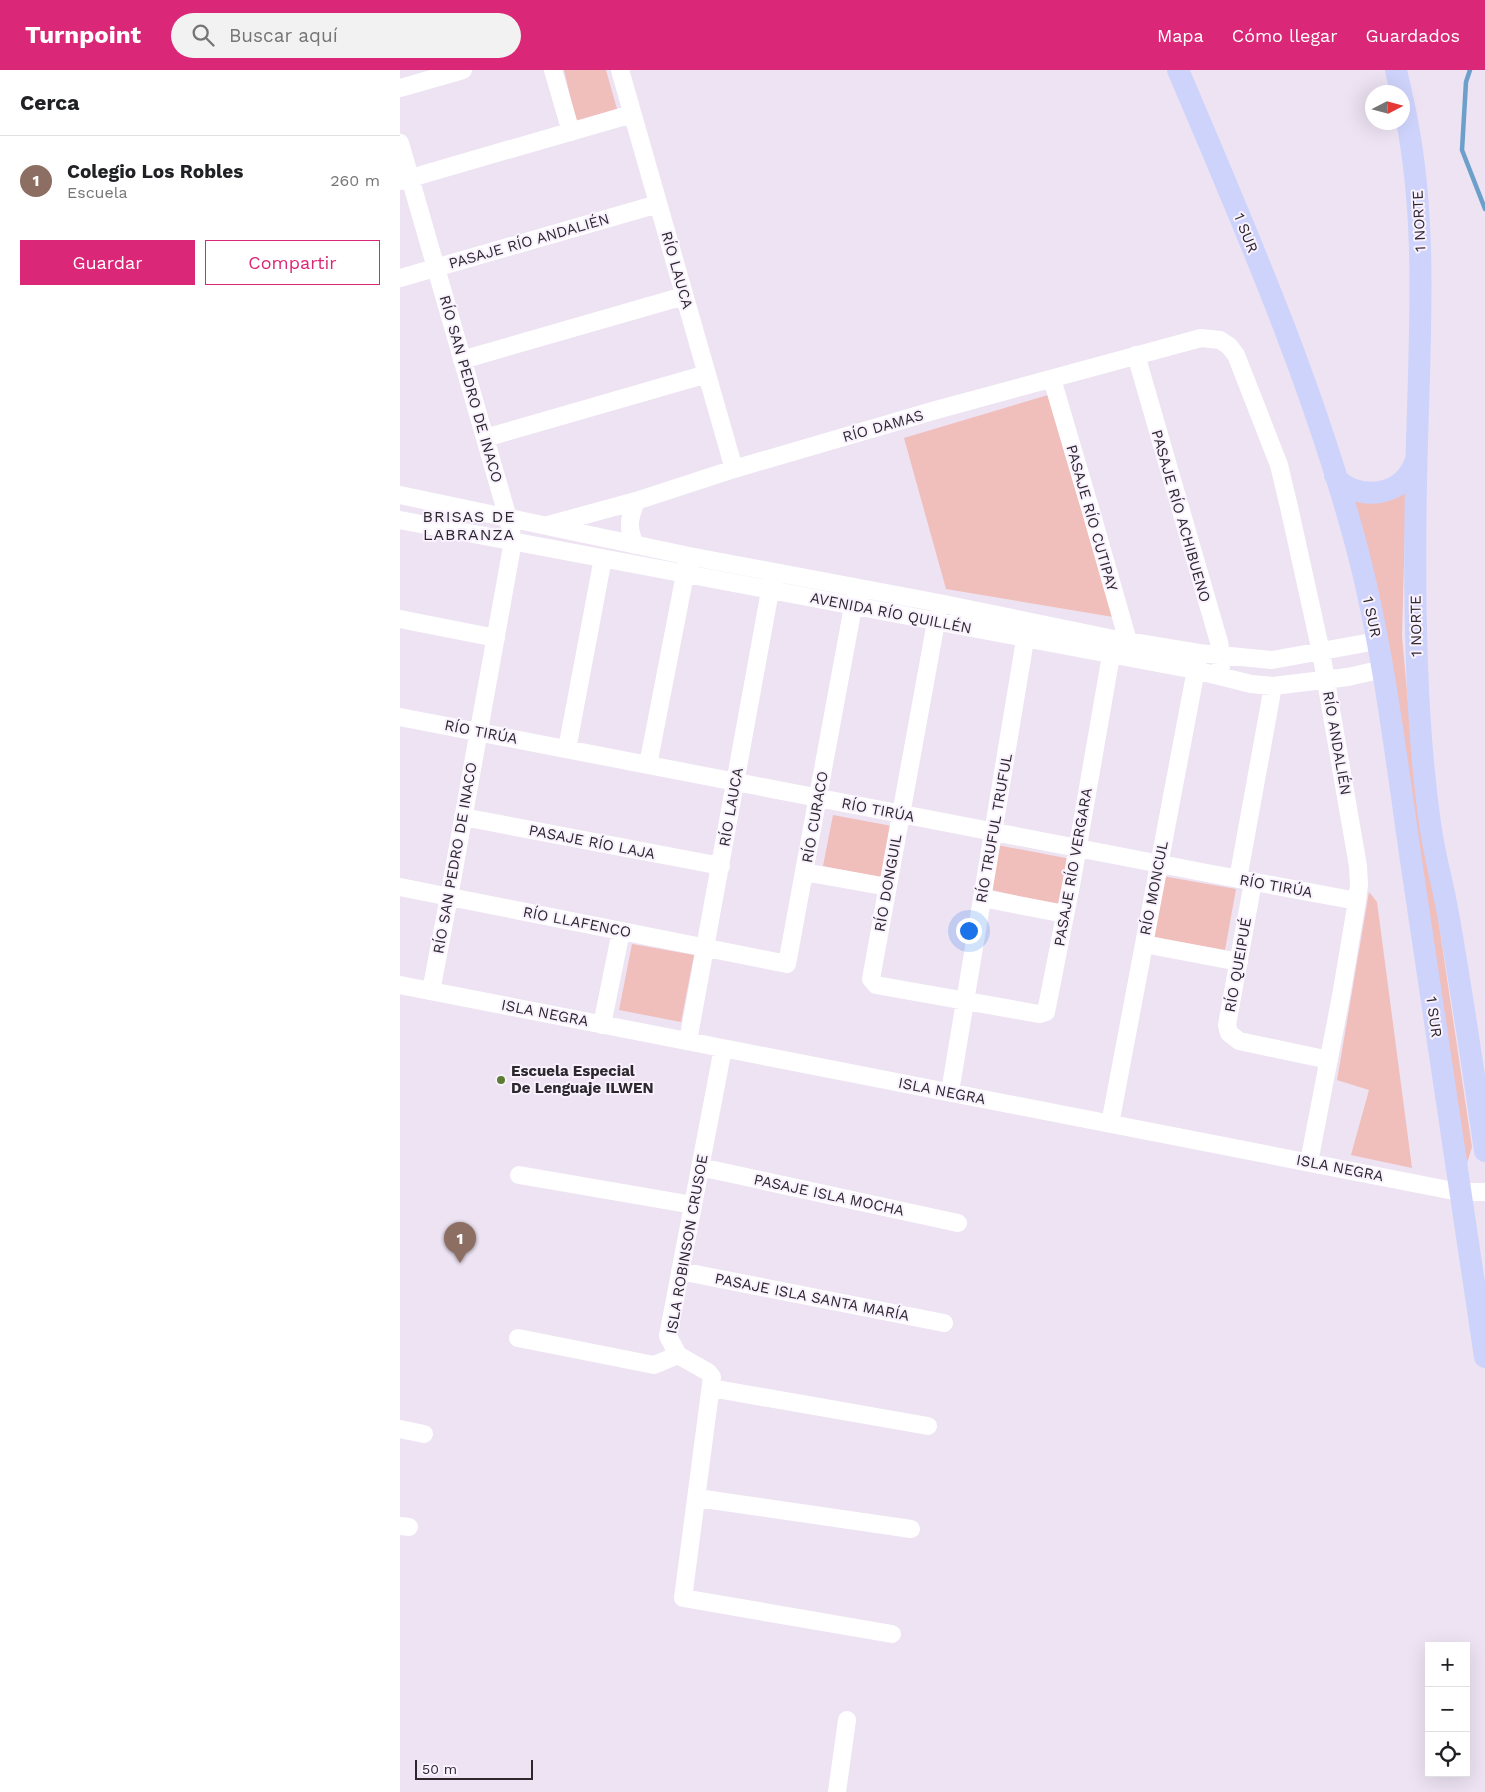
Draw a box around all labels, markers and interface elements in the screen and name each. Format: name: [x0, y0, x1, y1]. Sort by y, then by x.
search box: [171, 13, 521, 58]
text: Turnpoint: [25, 21, 141, 49]
icon: search: [189, 21, 217, 49]
text: Buscar aquí: [229, 24, 338, 47]
text: Mapa: [1157, 25, 1204, 46]
text: Cómo llegar: [1232, 25, 1338, 46]
text: Guardados: [1366, 25, 1460, 46]
north arrow: [1365, 85, 1410, 130]
text: Cerca: [20, 90, 79, 115]
text: Colegio Los Robles: [67, 160, 243, 183]
text: 1: [33, 171, 39, 190]
text: 260 m: [330, 171, 380, 190]
text: Escuela: [67, 183, 128, 202]
street label: 1 NORTE: [1408, 190, 1430, 252]
street label: PASAJE RÍO ANDALIÉN: [447, 209, 611, 273]
street label: 1 SUR: [1230, 211, 1262, 255]
street label: RÍO LAUCA: [657, 229, 697, 311]
button: Guardar: [20, 240, 195, 285]
button: Compartir: [205, 240, 380, 285]
street label: RÍO SAN PEDRO DE INACO: [436, 293, 506, 485]
street label: RÍO DAMAS: [840, 406, 926, 446]
street label: PASAJE RÍO ACHIBUENO: [1148, 428, 1214, 604]
street label: PASAJE RÍO CUTIPAY: [1062, 443, 1122, 594]
district label: BRISAS DE LABRANZA: [423, 507, 515, 544]
street label: AVENIDA RÍO QUILLÉN: [809, 588, 973, 638]
street label: 1 SUR: [1359, 595, 1385, 639]
street label: 1 NORTE: [1406, 595, 1426, 657]
street label: RÍO ANDALIÉN: [1319, 690, 1355, 796]
street label: RÍO TIRÚA: [443, 716, 519, 748]
street label: RÍO TRUFUL TRUFUL: [972, 752, 1016, 904]
street label: RÍO SAN PEDRO DE INACO: [429, 761, 481, 955]
street label: RÍO LAUCA: [715, 766, 747, 848]
street label: RÍO CURACO: [798, 770, 832, 864]
street label: PASAJE RÍO VERGARA: [1050, 786, 1096, 948]
street label: RÍO TIRÚA: [840, 794, 916, 826]
street label: PASAJE RÍO LAJA: [527, 821, 657, 863]
street label: RÍO DONGUIL: [871, 833, 905, 933]
street label: RÍO MONCUL: [1136, 839, 1172, 937]
street label: RÍO TIRÚA: [1238, 871, 1314, 901]
street label: RÍO LLAFENCO: [521, 903, 633, 941]
street label: RÍO QUEIPUÉ: [1221, 916, 1255, 1014]
your location: [956, 918, 982, 944]
street label: 1 SUR: [1422, 995, 1446, 1039]
street label: ISLA NEGRA: [500, 996, 590, 1030]
place label: Escuela Especial De Lenguaje ILWEN: [511, 1062, 654, 1097]
marker: Escuela Especial De Lenguaje ILWEN: [495, 1074, 507, 1086]
street label: ISLA NEGRA: [897, 1074, 987, 1108]
street label: ISLA NEGRA: [1295, 1151, 1385, 1185]
street label: ISLA ROBINSON CRUSOE: [662, 1153, 712, 1335]
street label: PASAJE ISLA MOCHA: [752, 1170, 906, 1220]
pin: 1: [444, 1222, 476, 1263]
street label: PASAJE ISLA SANTA MARÍA: [713, 1269, 911, 1325]
map controls: [1425, 1642, 1470, 1777]
button: +: [1425, 1642, 1470, 1687]
button: −: [1425, 1687, 1470, 1732]
button: locate: [1425, 1732, 1470, 1777]
scale bar: [415, 1757, 532, 1780]
text: 50 m: [422, 1761, 457, 1777]

